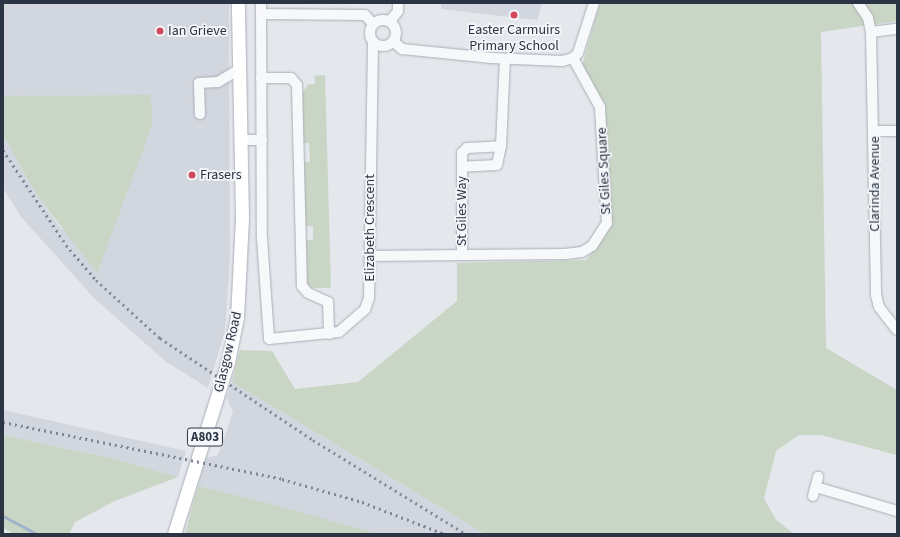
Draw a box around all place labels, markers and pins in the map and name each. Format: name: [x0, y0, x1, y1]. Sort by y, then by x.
marker: Easter Carmuirs Primary School: [509, 10, 519, 20]
place label: Easter Carmuirs Primary School: [468, 22, 560, 54]
place label: Ian Grieve: [168, 23, 227, 39]
marker: Ian Grieve: [155, 26, 165, 36]
place label: Frasers: [200, 167, 242, 183]
marker: Frasers: [187, 170, 197, 180]

